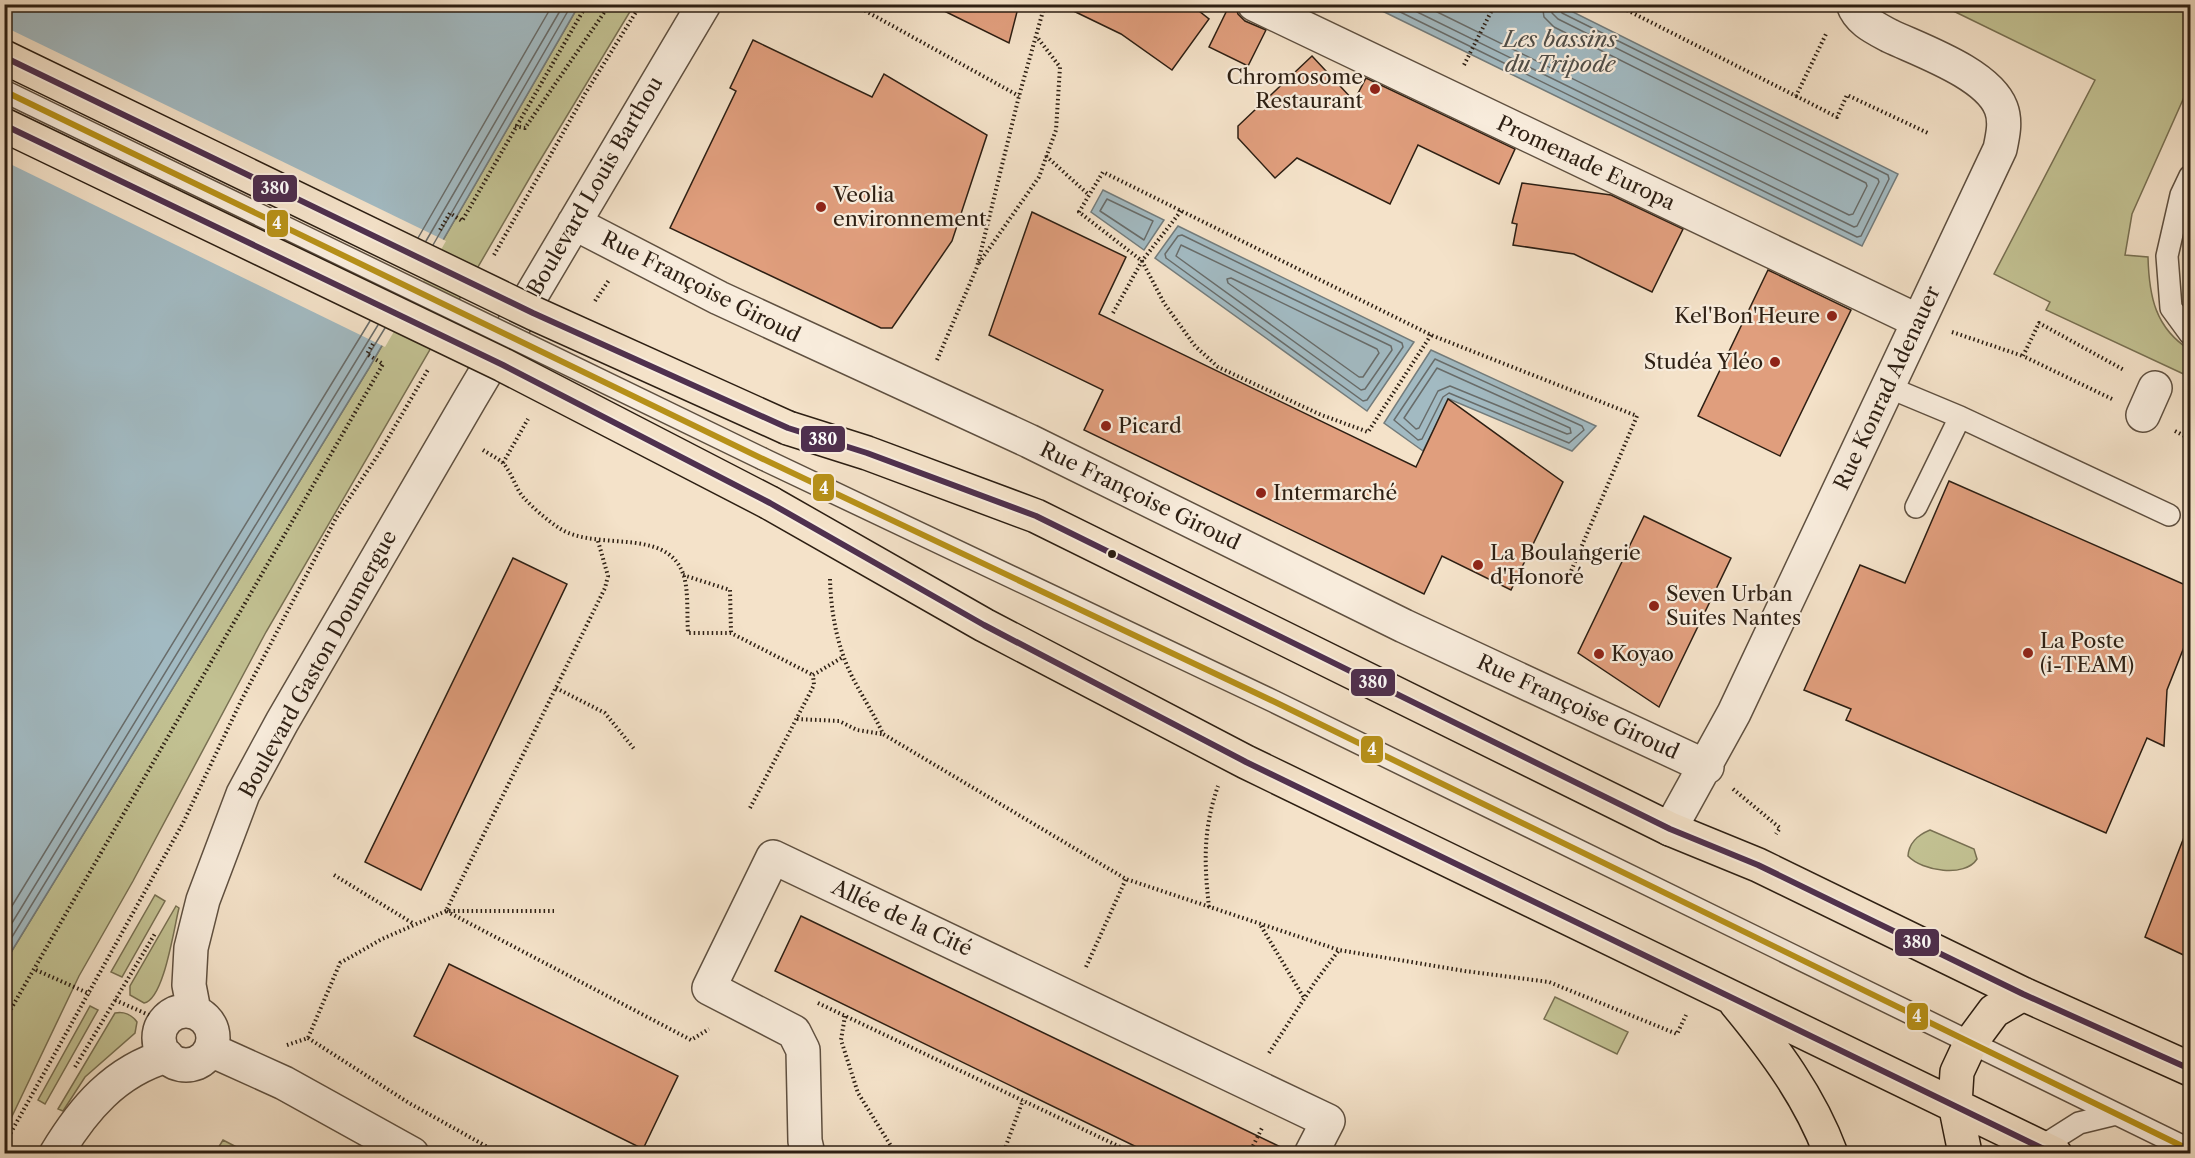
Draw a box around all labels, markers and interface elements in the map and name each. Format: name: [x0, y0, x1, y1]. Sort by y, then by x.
water label: Les bassins du Tripode: [1501, 26, 1617, 78]
place label: Chromosome Restaurant: [1226, 64, 1364, 113]
street label: Boulevard Louis Barthou: [522, 72, 668, 300]
marker: Chromosome Restaurant: [1368, 82, 1382, 96]
street label: Promenade Europa: [1493, 110, 1680, 215]
line badge: 380: [252, 174, 298, 203]
text: 380: [260, 178, 290, 198]
place label: Veolia environnement: [832, 182, 987, 231]
marker: Veolia environnement: [814, 200, 828, 214]
line badge: 4: [266, 209, 289, 238]
text: 4: [272, 213, 282, 233]
street label: Rue Françoise Giroud: [598, 226, 805, 348]
street label: Rue Konrad Adenauer: [1828, 282, 1945, 494]
place label: Kel'Bon'Heure: [1674, 303, 1820, 328]
marker: Kel'Bon'Heure: [1825, 309, 1839, 323]
place label: Studéa Yléo: [1644, 349, 1763, 374]
marker: Studéa Yléo: [1768, 355, 1782, 369]
place label: Picard: [1118, 413, 1182, 438]
marker: Picard: [1099, 419, 1113, 433]
line badge: 380: [800, 425, 846, 453]
text: 380: [808, 429, 838, 449]
street label: Rue Françoise Giroud: [1036, 436, 1245, 555]
line badge: 4: [812, 473, 835, 502]
text: 4: [819, 478, 829, 498]
place label: Intermarché: [1273, 480, 1397, 505]
marker: Intermarché: [1254, 486, 1268, 500]
street label: Boulevard Gaston Doumergue: [234, 526, 402, 802]
place label: La Boulangerie d'Honoré: [1490, 540, 1641, 589]
unlabelled marker: [1106, 548, 1118, 560]
marker: La Boulangerie d'Honoré: [1471, 558, 1485, 572]
place label: Seven Urban Suites Nantes: [1666, 581, 1801, 630]
marker: Seven Urban Suites Nantes: [1647, 599, 1661, 613]
place label: La Poste (i-TEAM): [2040, 628, 2134, 677]
place label: Koyao: [1611, 641, 1674, 666]
marker: La Poste (i-TEAM): [2021, 646, 2035, 660]
marker: Koyao: [1592, 647, 1606, 661]
street label: Rue Françoise Giroud: [1473, 649, 1683, 764]
line badge: 380: [1350, 668, 1396, 697]
text: 380: [1358, 672, 1388, 692]
line badge: 4: [1360, 735, 1384, 764]
text: 4: [1367, 739, 1377, 759]
street label: Allée de la Cité: [827, 874, 976, 961]
line badge: 380: [1894, 928, 1940, 957]
text: 380: [1902, 932, 1932, 952]
line badge: 4: [1906, 1002, 1929, 1031]
text: 4: [1912, 1006, 1922, 1026]

